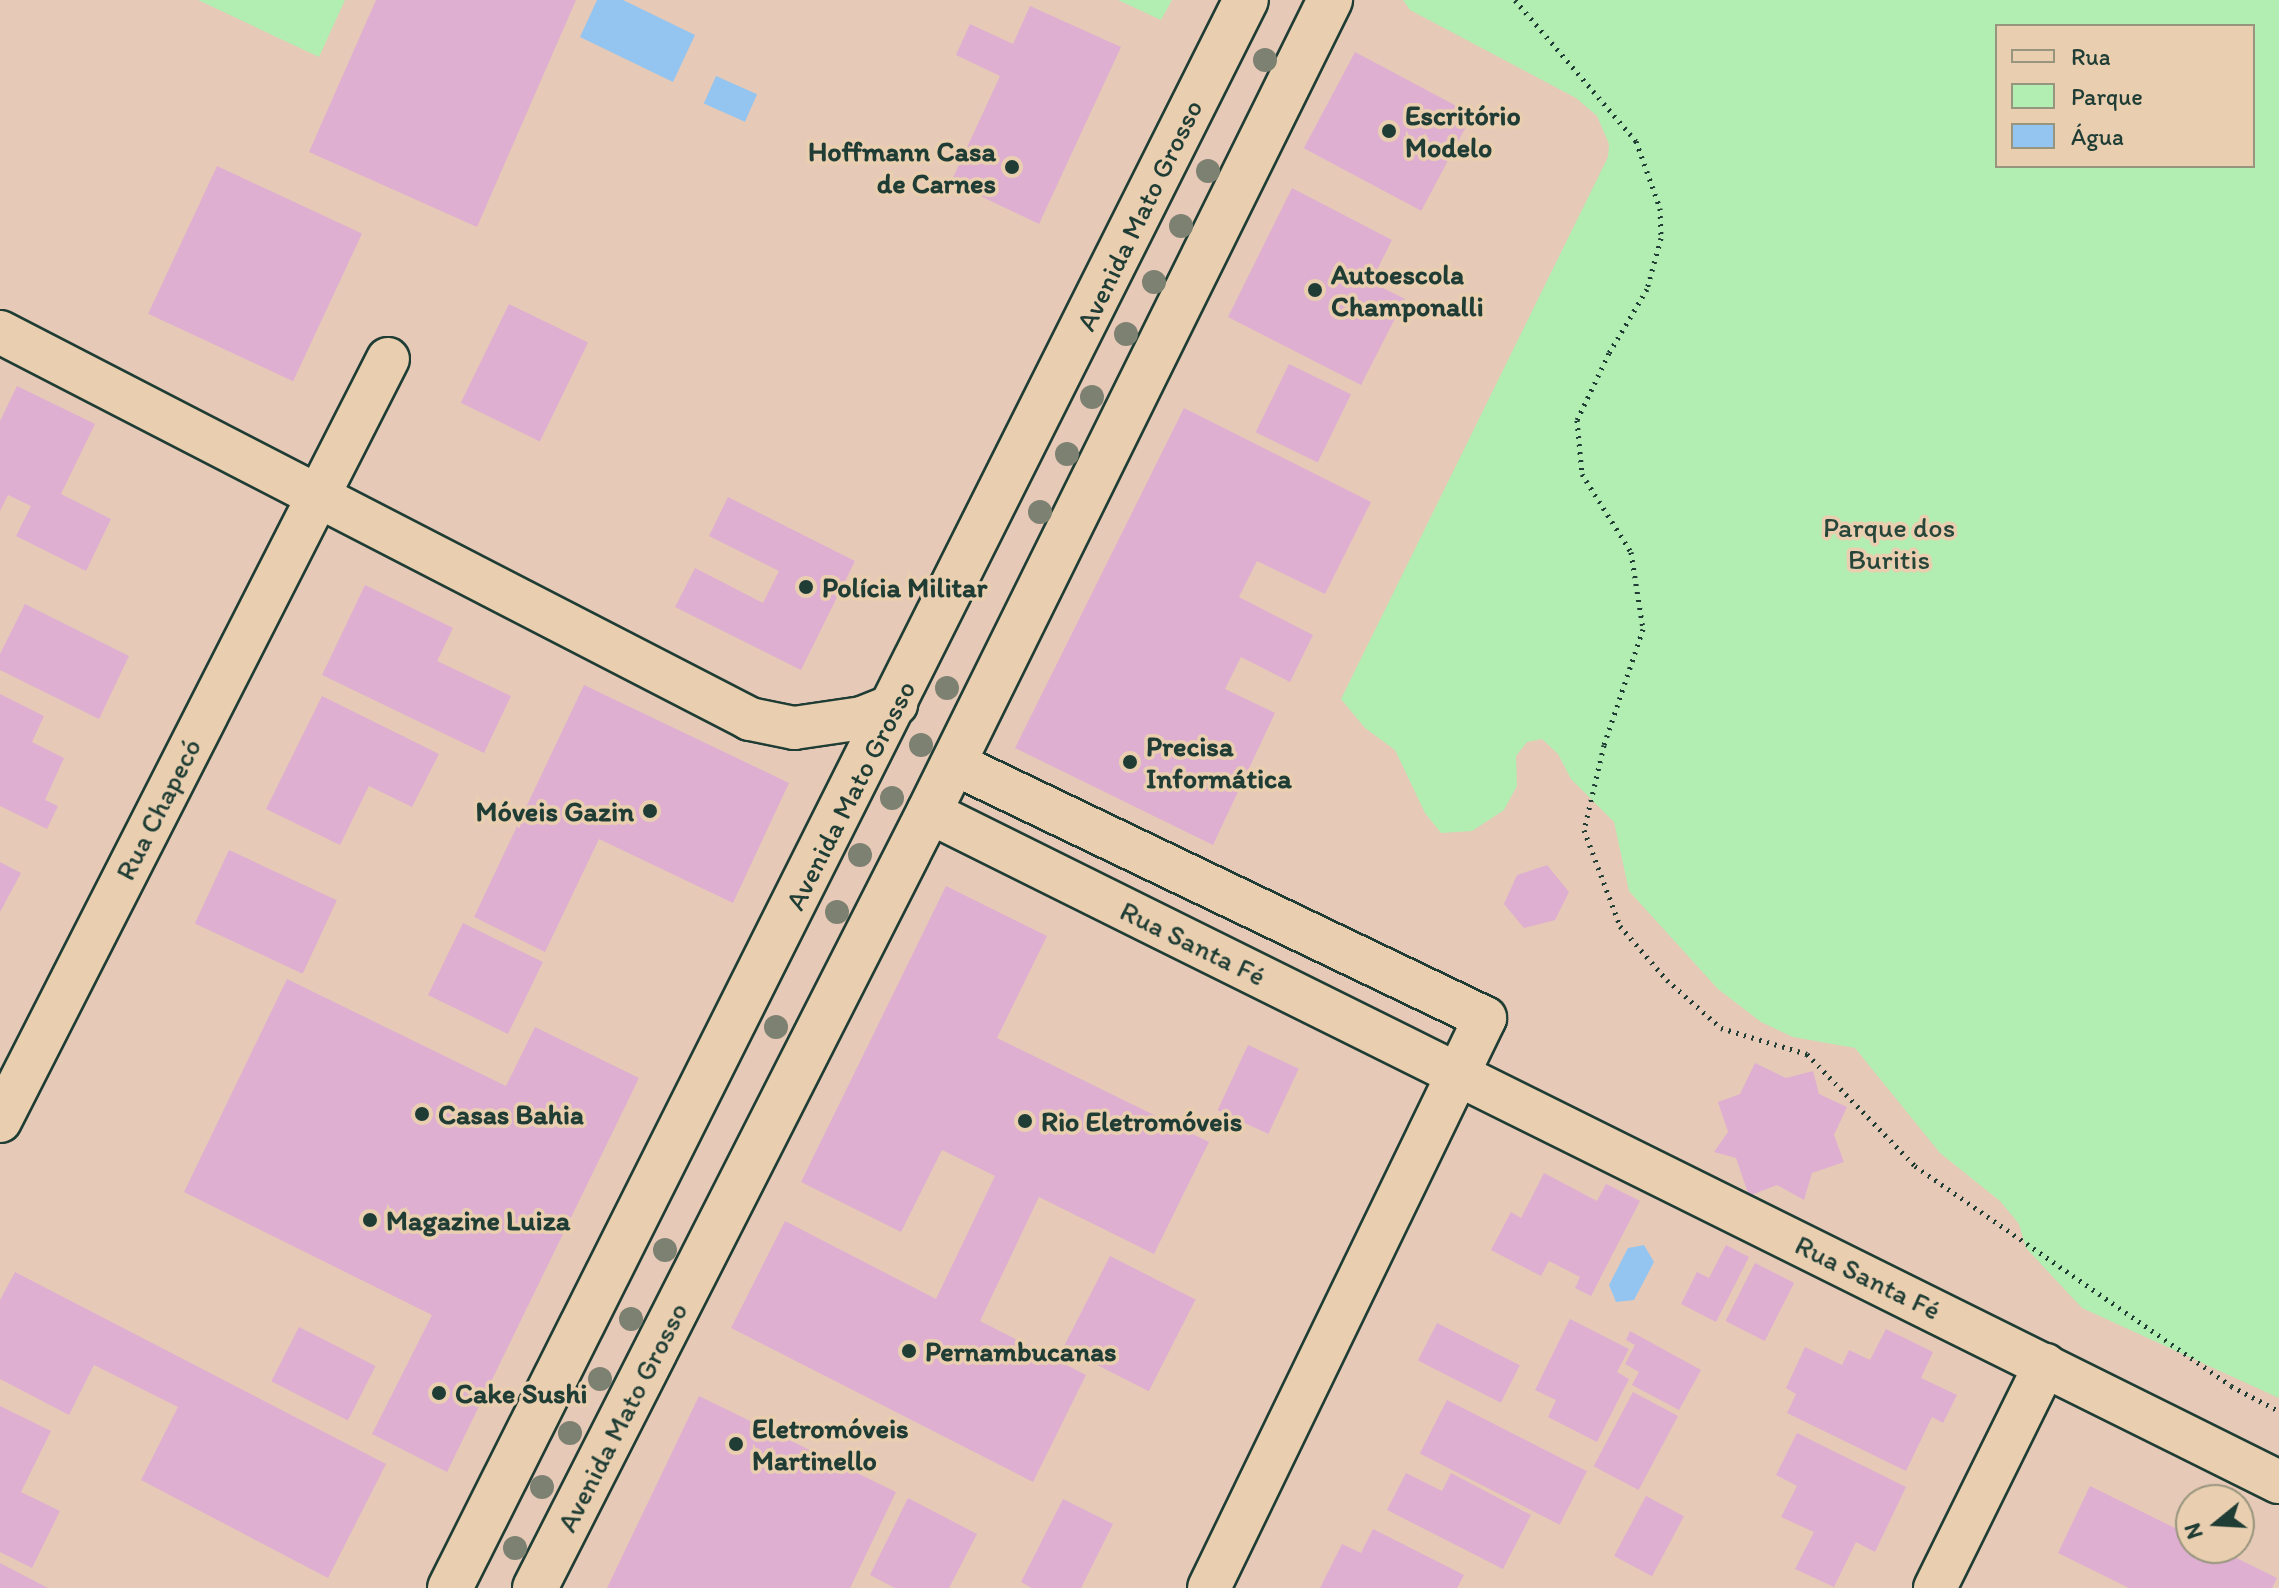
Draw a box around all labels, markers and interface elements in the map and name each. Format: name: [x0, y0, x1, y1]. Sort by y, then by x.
legend: [1995, 24, 2255, 168]
text: Rua: [2071, 42, 2111, 71]
text: Parque: [2071, 82, 2143, 111]
street label: Avenida Mato Grosso: [1068, 94, 1210, 336]
place label: Escritório Modelo: [1405, 98, 1521, 164]
marker: Escritório Modelo: [1380, 122, 1398, 140]
text: Água: [2071, 122, 2124, 151]
place label: Hoffmann Casa de Carnes: [809, 134, 996, 200]
marker: Hoffmann Casa de Carnes: [1003, 158, 1021, 176]
place label: Autoescola Champonalli: [1331, 257, 1484, 323]
marker: Autoescola Champonalli: [1306, 281, 1324, 299]
park label: Parque dos Buritis: [1823, 510, 1955, 576]
place label: Polícia Militar: [822, 570, 988, 604]
marker: Polícia Militar: [797, 578, 815, 596]
street label: Avenida Mato Grosso: [777, 674, 923, 916]
place label: Precisa Informática: [1146, 729, 1292, 795]
street label: Rua Chapecó: [108, 732, 208, 886]
marker: Precisa Informática: [1121, 753, 1139, 771]
place label: Móveis Gazin: [476, 794, 634, 828]
marker: Móveis Gazin: [641, 802, 659, 820]
street label: Rua Santa Fé: [1116, 894, 1270, 992]
place label: Casas Bahia: [438, 1097, 585, 1131]
place label: Rio Eletromóveis: [1041, 1104, 1242, 1138]
marker: Casas Bahia: [413, 1105, 431, 1123]
marker: Rio Eletromóveis: [1016, 1112, 1034, 1130]
place label: Magazine Luiza: [386, 1203, 570, 1237]
marker: Magazine Luiza: [361, 1211, 379, 1229]
street label: Rua Santa Fé: [1791, 1228, 1945, 1326]
street label: Avenida Mato Grosso: [549, 1296, 695, 1538]
place label: Pernambucanas: [925, 1334, 1116, 1368]
marker: Pernambucanas: [900, 1342, 918, 1360]
place label: Cake Sushi: [455, 1376, 587, 1410]
marker: Cake Sushi: [430, 1384, 448, 1402]
place label: Eletromóveis Martinello: [752, 1411, 909, 1477]
marker: Eletromóveis Martinello: [727, 1435, 745, 1453]
north arrow: [2175, 1484, 2255, 1564]
text: N: [2178, 1520, 2209, 1542]

